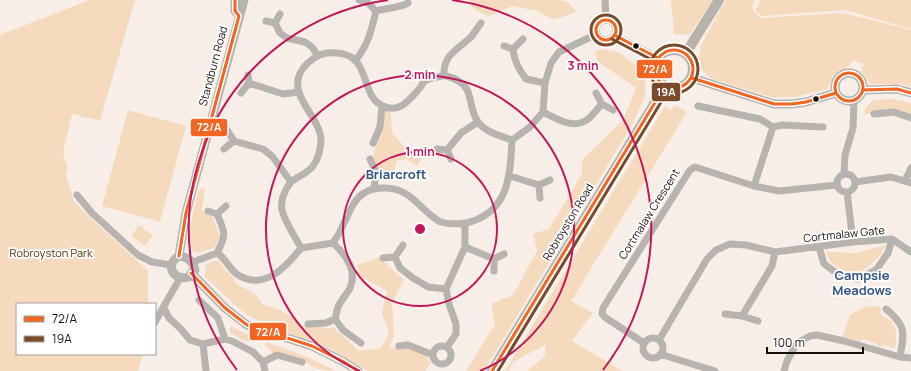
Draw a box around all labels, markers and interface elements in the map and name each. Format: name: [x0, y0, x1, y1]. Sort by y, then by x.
street label: Standburn Road: [195, 24, 230, 107]
unlabelled marker: [631, 41, 641, 51]
text: 3 min: [567, 57, 599, 74]
line badge: 72/A: [636, 59, 673, 79]
text: 72/A: [643, 61, 668, 76]
text: 2 min: [404, 66, 436, 83]
line badge: 19A: [651, 82, 681, 102]
text: 19A: [656, 84, 676, 99]
unlabelled marker: [811, 94, 821, 104]
line badge: 72/A: [190, 118, 228, 137]
text: 72/A: [197, 119, 222, 134]
text: 1 min: [405, 143, 435, 160]
district label: Briarcroft: [366, 165, 427, 183]
street label: Cortmalaw Crescent: [615, 166, 683, 262]
street label: Robroyston Road: [539, 181, 596, 263]
centre of rings: [413, 222, 427, 236]
street label: Cortmalaw Gate: [802, 222, 886, 245]
park label: Robroyston Park: [9, 245, 93, 260]
district label: Campsie Meadows: [832, 266, 892, 299]
legend: [16, 303, 156, 355]
text: 72/A: [52, 310, 78, 327]
line badge: 72/A: [249, 322, 287, 341]
text: 72/A: [256, 324, 281, 339]
scale bar: [767, 329, 863, 355]
text: 19A: [52, 330, 72, 347]
text: 100 m: [773, 334, 805, 351]

